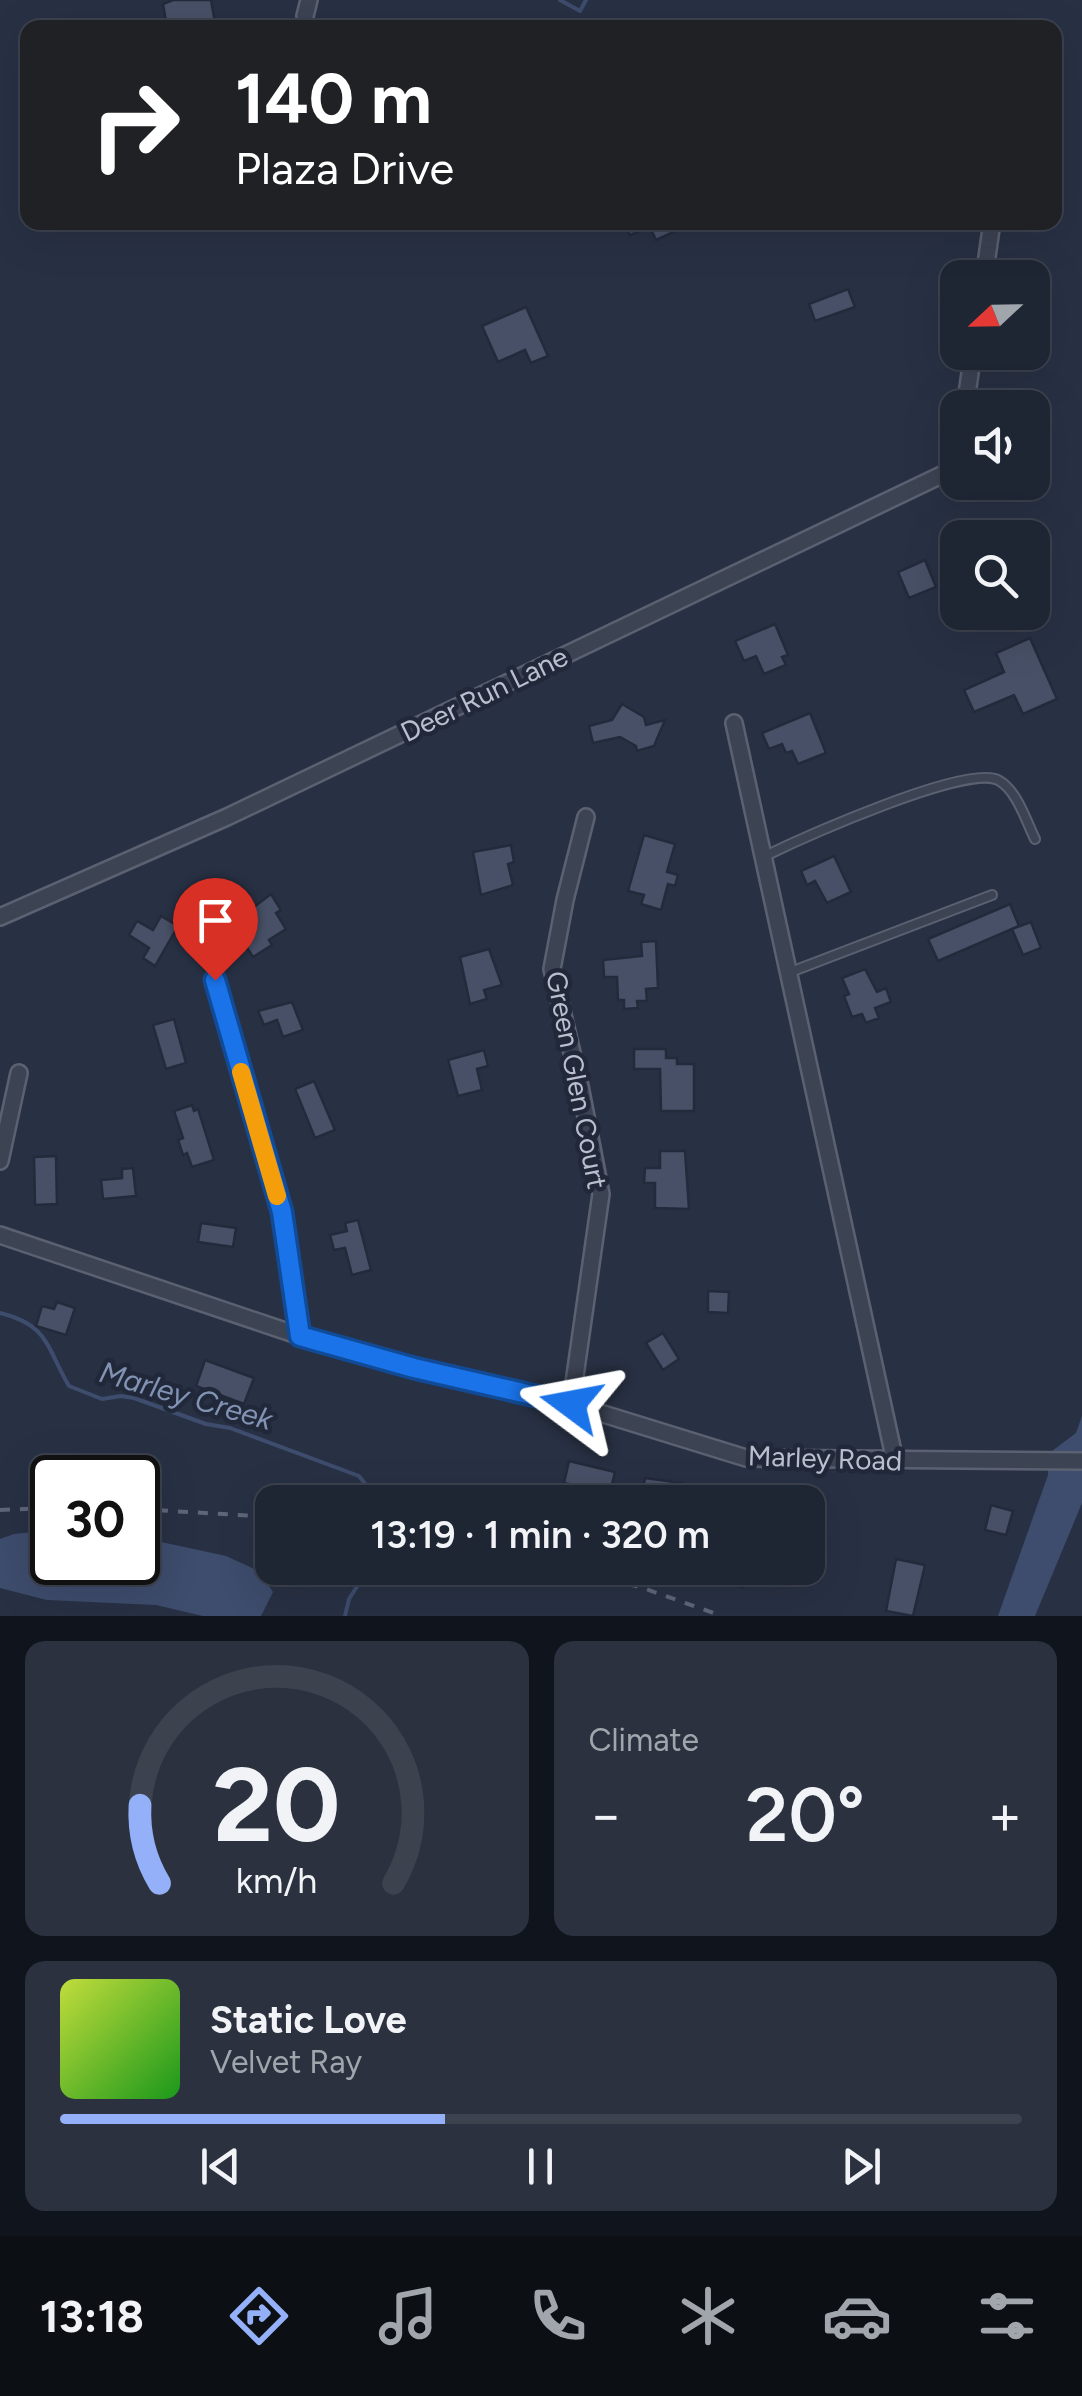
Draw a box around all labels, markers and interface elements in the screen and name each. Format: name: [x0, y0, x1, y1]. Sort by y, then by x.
text: 140 m: [235, 56, 432, 141]
icon: right: [70, 60, 200, 190]
text: Plaza Drive: [235, 141, 454, 195]
north arrow: [940, 260, 1050, 370]
map controls: [940, 260, 1050, 630]
button: sound: [940, 390, 1050, 500]
button: search: [940, 520, 1050, 630]
street label: Deer Run Lane: [395, 639, 573, 749]
pin: [173, 878, 258, 981]
icon: arrive: [188, 893, 243, 948]
street label: Green Glen Court: [539, 968, 615, 1192]
position arrow: [519, 1352, 623, 1456]
water label: Marley Creek: [95, 1353, 278, 1438]
street label: Marley Road: [747, 1438, 903, 1478]
speed limit sign: 30: [30, 1455, 160, 1585]
text: 13:19 · 1 min · 320 m: [370, 1512, 710, 1558]
text: Climate: [589, 1721, 699, 1759]
text: 20: [213, 1742, 341, 1867]
text: 20°: [746, 1770, 865, 1860]
text: −: [589, 1782, 623, 1848]
text: +: [988, 1782, 1022, 1848]
text: km/h: [236, 1859, 318, 1902]
text: Static Love: [210, 1997, 407, 2043]
text: Velvet Ray: [210, 2043, 362, 2081]
icon: previous: [193, 2139, 248, 2194]
icon: pause: [513, 2139, 568, 2194]
icon: next: [834, 2139, 889, 2194]
icon: directions: [224, 2281, 294, 2351]
icon: music: [373, 2281, 443, 2351]
icon: phone: [523, 2281, 593, 2351]
icon: climate: [673, 2281, 743, 2351]
icon: car: [822, 2281, 892, 2351]
icon: filters: [972, 2281, 1042, 2351]
text: 13:18: [40, 2289, 144, 2343]

